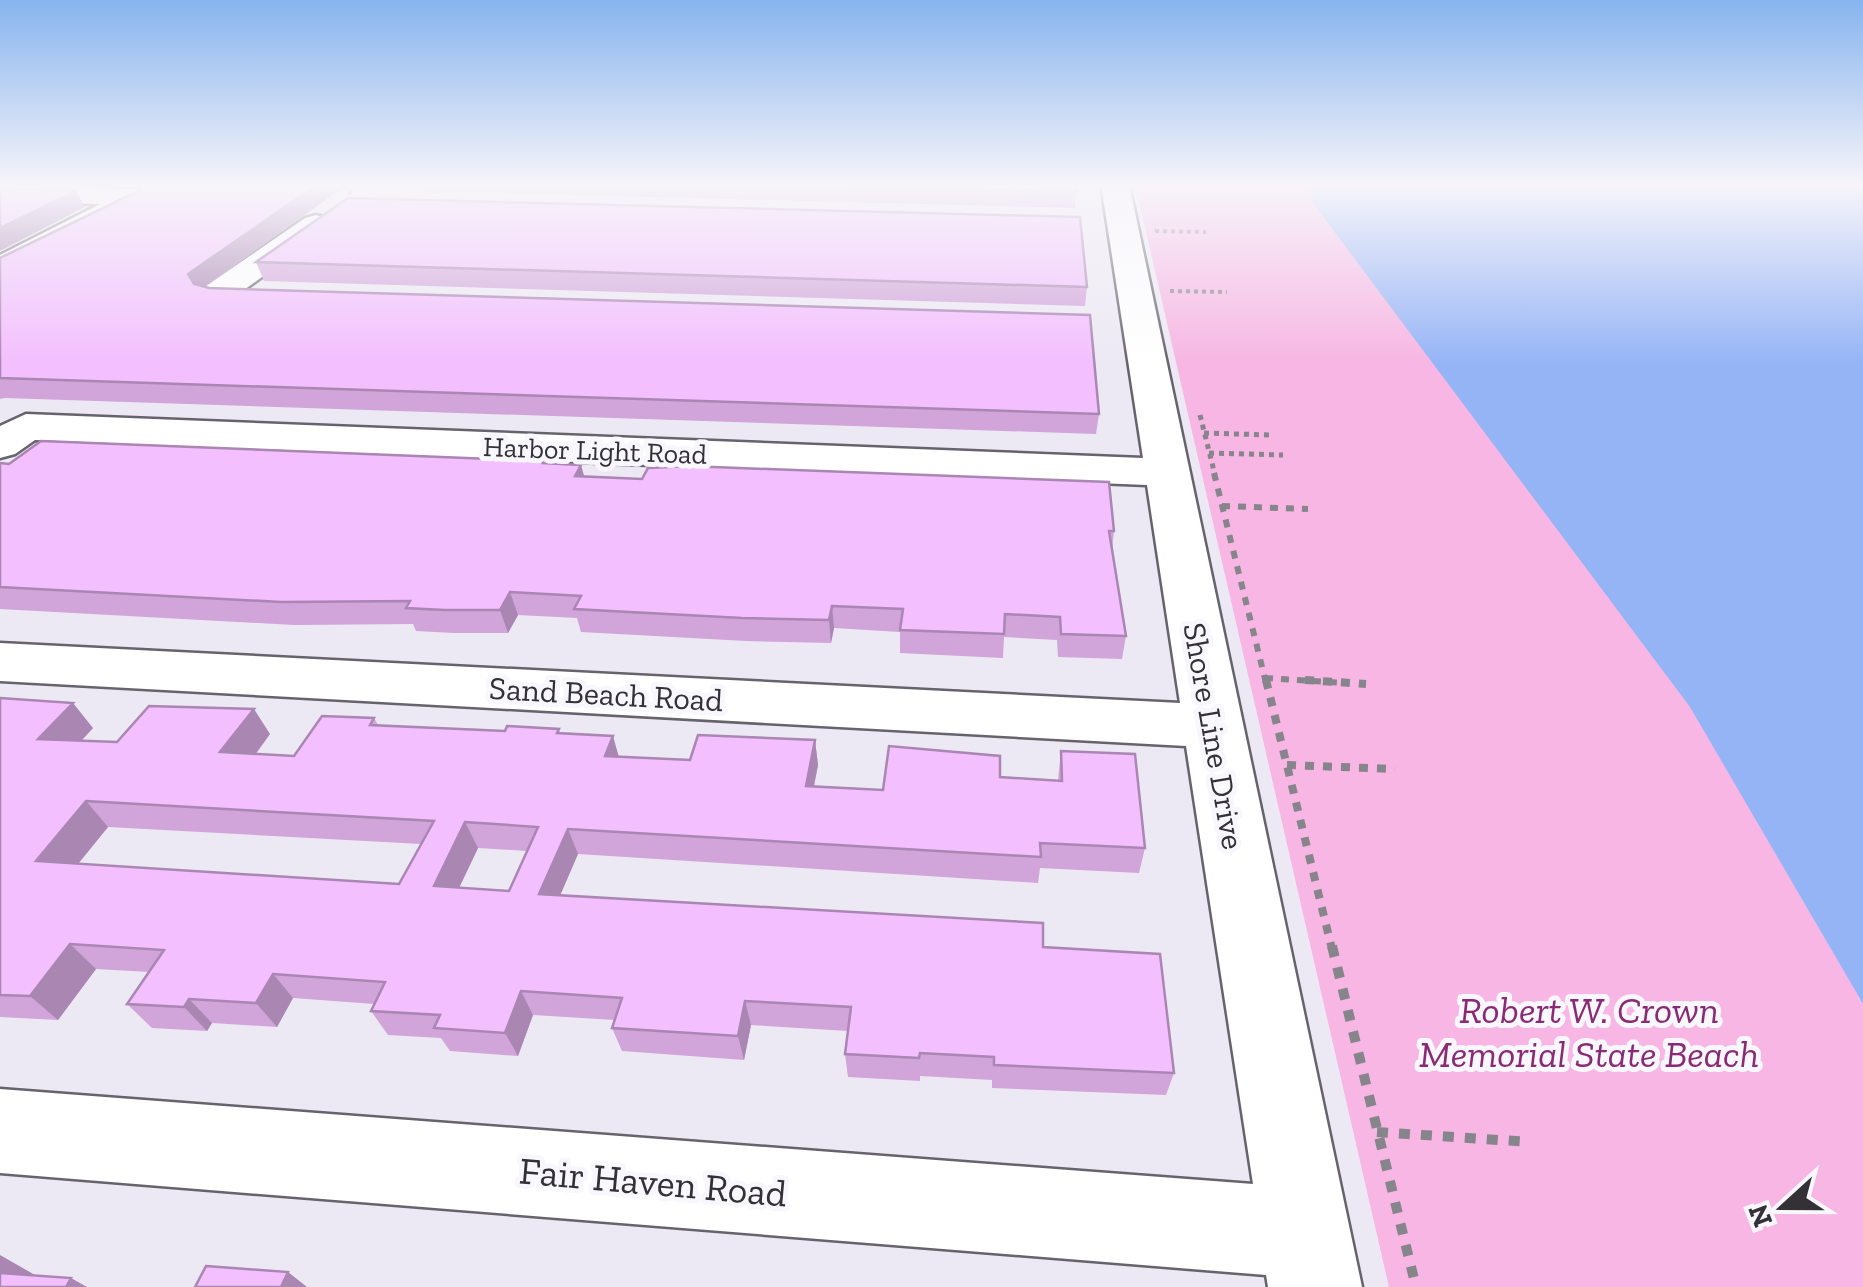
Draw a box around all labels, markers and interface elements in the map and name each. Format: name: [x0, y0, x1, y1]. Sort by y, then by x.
street label: Harbor Light Road: [482, 430, 708, 471]
street label: Shore Line Drive: [1175, 620, 1253, 852]
street label: Sand Beach Road: [488, 669, 724, 719]
park label: Robert W. Crown Memorial State Beach: [1419, 987, 1759, 1077]
street label: Fair Haven Road: [517, 1147, 789, 1217]
north arrow: [1733, 1157, 1833, 1257]
text: N: [1741, 1200, 1779, 1232]

